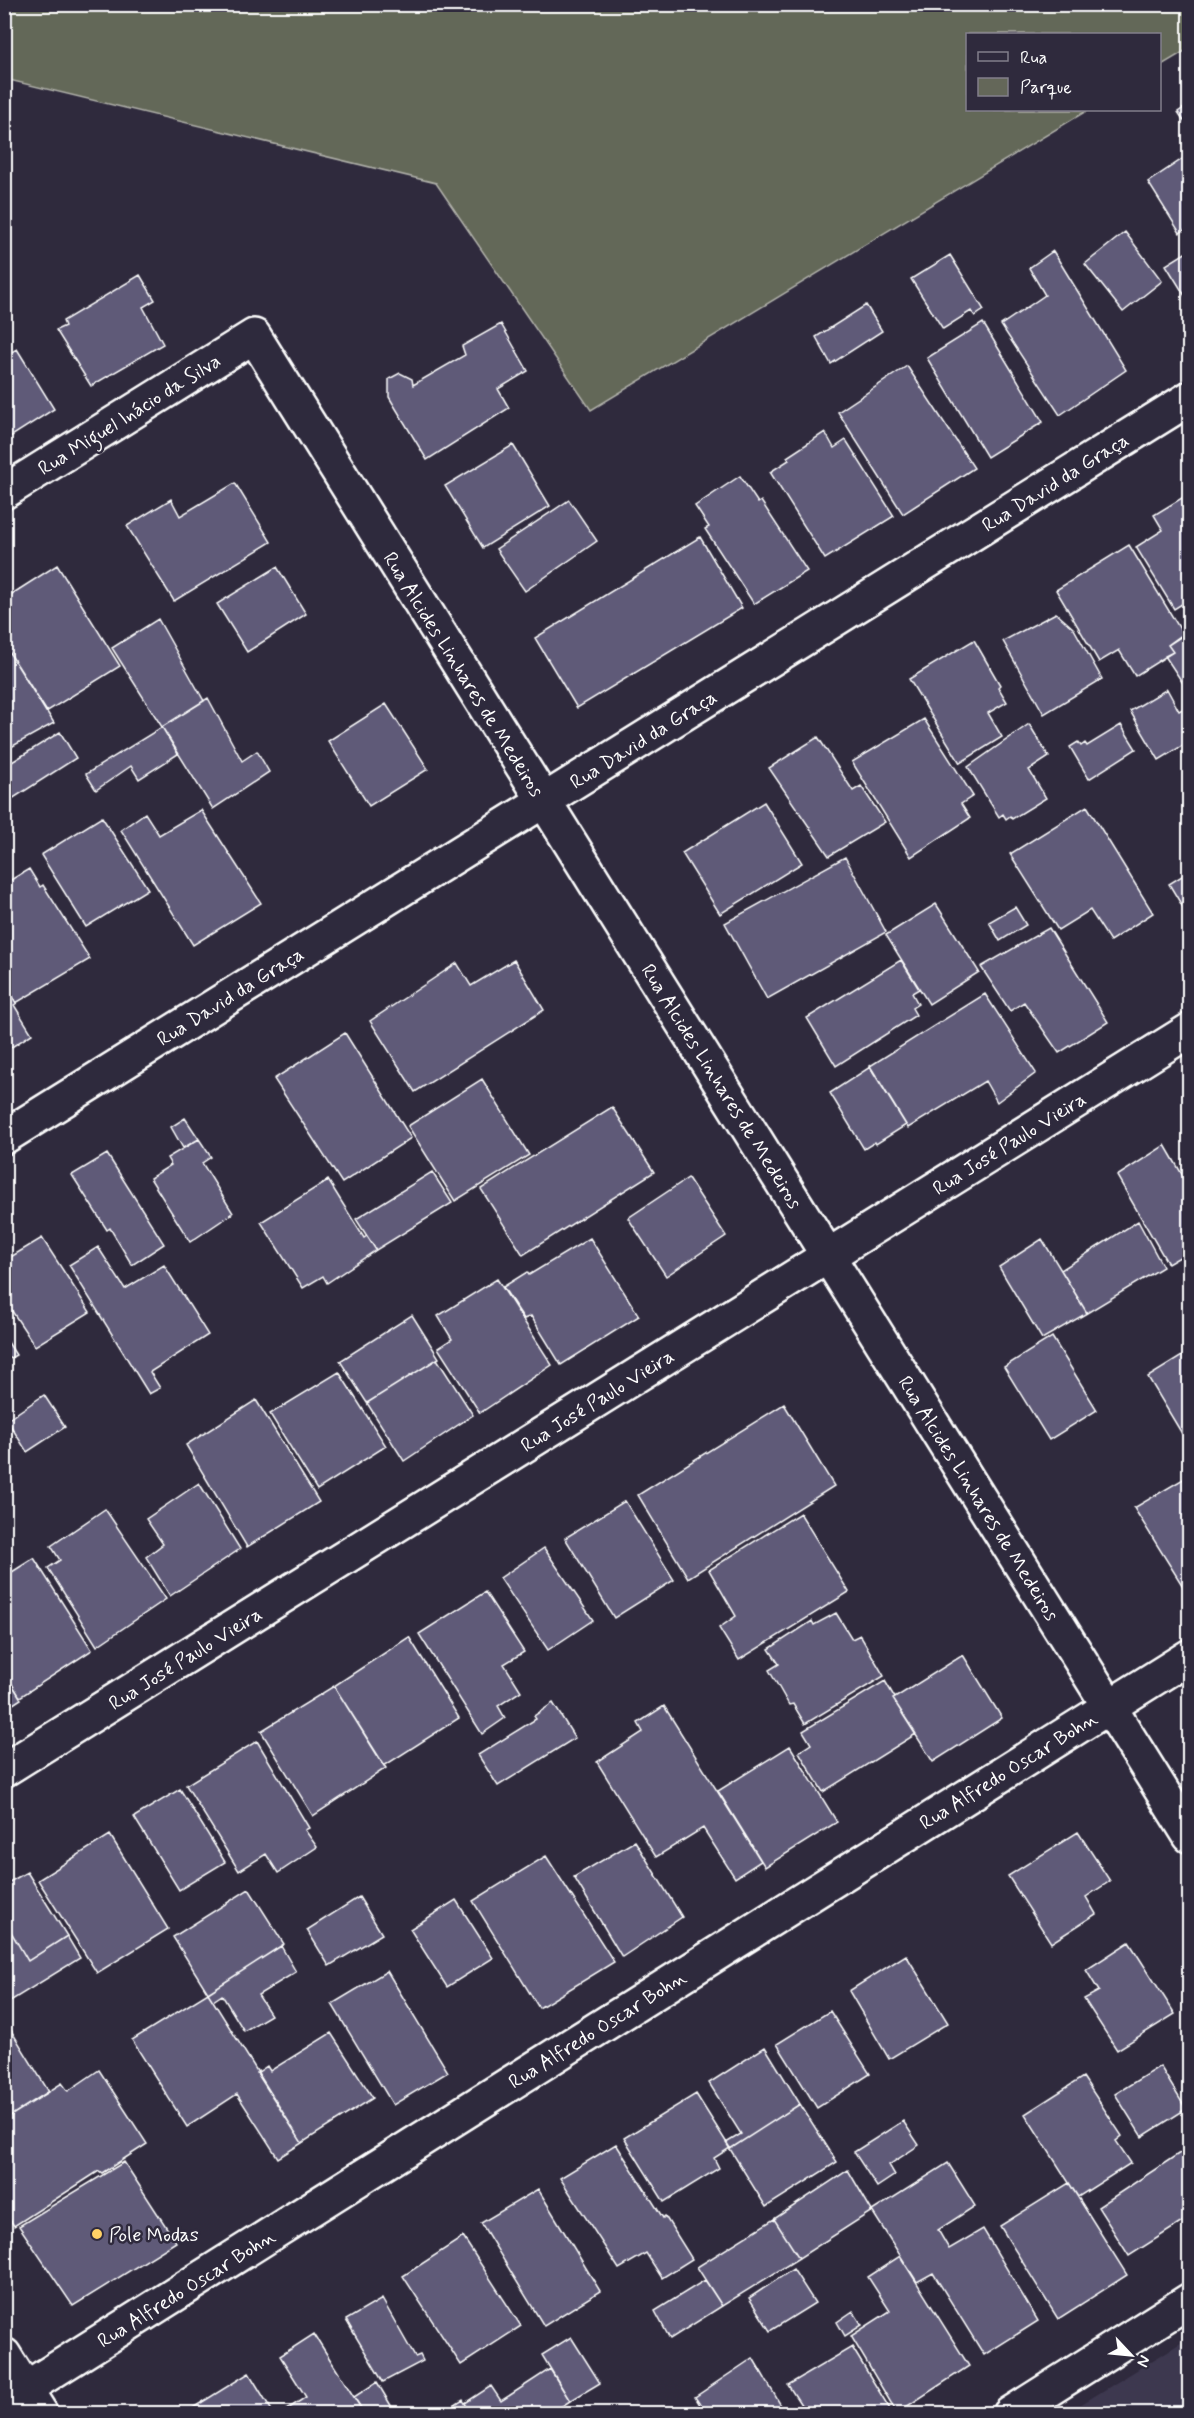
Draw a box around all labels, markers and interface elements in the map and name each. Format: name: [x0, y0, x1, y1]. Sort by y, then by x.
legend: [966, 33, 1161, 111]
text: Rua: [1020, 46, 1047, 70]
text: Parque: [1020, 76, 1072, 100]
street label: Rua Miguel Inácio da Silva: [33, 348, 227, 484]
street label: Rua David da Graça: [977, 427, 1134, 539]
street label: Rua Alcides Linhares de Medeiros: [376, 547, 550, 803]
street label: Rua David da Graça: [565, 684, 722, 796]
street label: Rua David da Graça: [152, 941, 309, 1053]
street label: Rua Alcides Linhares de Medeiros: [634, 959, 808, 1215]
street label: Rua José Paulo Vieira: [928, 1086, 1092, 1202]
street label: Rua José Paulo Vieira: [516, 1343, 680, 1459]
street label: Rua Alcides Linhares de Medeiros: [891, 1371, 1065, 1627]
street label: Rua José Paulo Vieira: [104, 1601, 268, 1717]
street label: Rua Alfredo Oscar Bohn: [915, 1705, 1103, 1837]
street label: Rua Alfredo Oscar Bohn: [504, 1964, 692, 2096]
place label: Pole Modas: [109, 2222, 199, 2249]
street label: Rua Alfredo Oscar Bohn: [93, 2223, 281, 2355]
marker: Pole Modas: [90, 2227, 104, 2241]
north arrow: [1101, 2325, 1161, 2385]
text: N: [1131, 2352, 1155, 2370]

